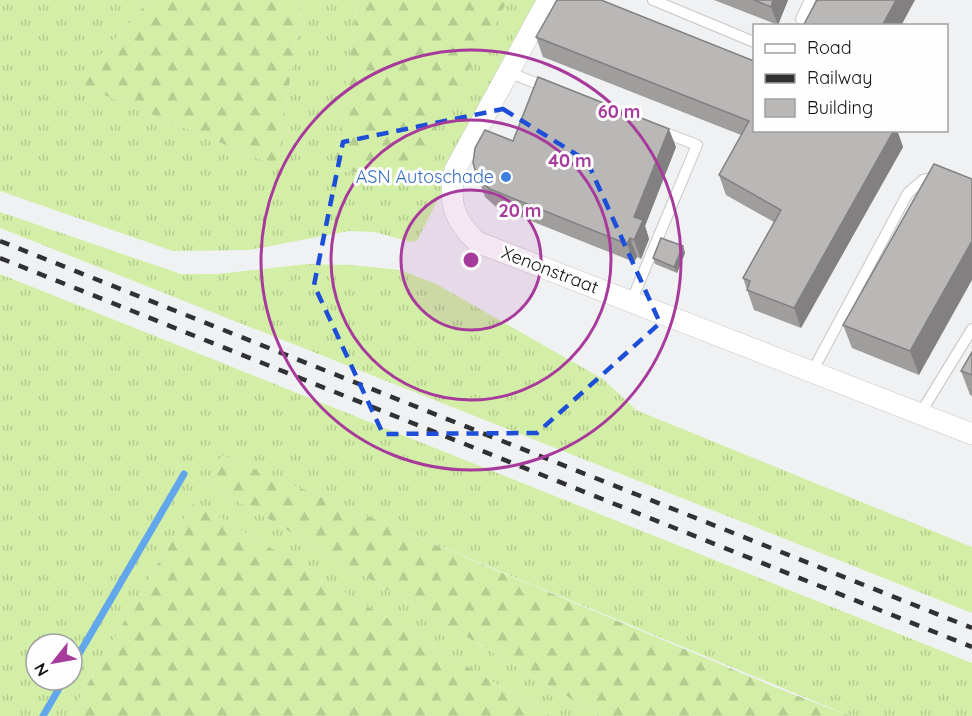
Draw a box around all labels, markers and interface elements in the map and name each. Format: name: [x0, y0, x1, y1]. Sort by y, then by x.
legend: [753, 24, 948, 132]
text: Road: [807, 36, 852, 59]
text: Railway: [807, 66, 873, 89]
text: Building: [807, 96, 873, 119]
text: 60 m: [598, 100, 640, 123]
text: 40 m: [548, 149, 592, 172]
place label: ASN Autoschade: [356, 165, 494, 188]
marker: ASN Autoschade: [499, 170, 513, 184]
text: 20 m: [499, 199, 541, 222]
street label: Xenonstraat: [499, 241, 602, 299]
centre of rings: [461, 250, 481, 270]
north arrow: [24, 632, 84, 692]
text: N: [30, 660, 53, 680]

